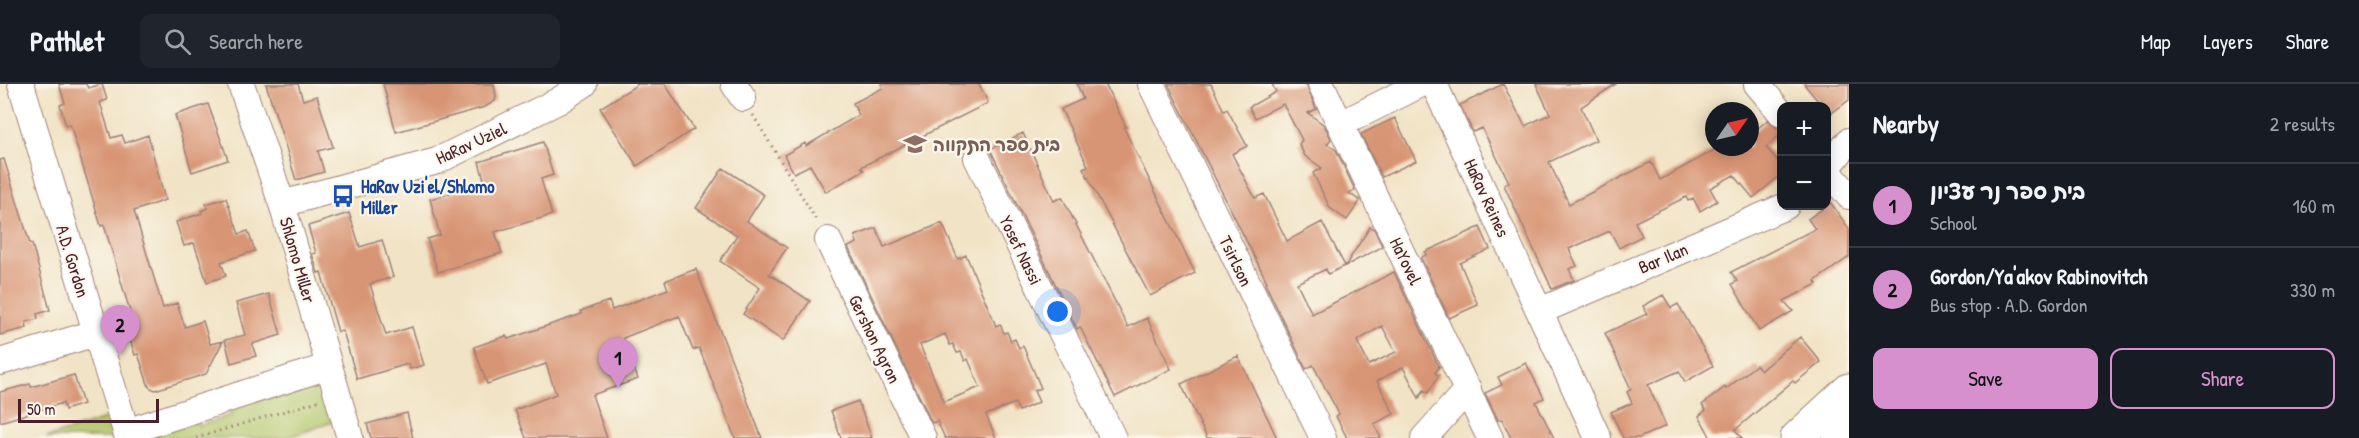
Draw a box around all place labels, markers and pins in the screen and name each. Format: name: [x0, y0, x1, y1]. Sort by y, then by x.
school or university icon: בית ספר התקווה: [902, 131, 928, 157]
place label: בית ספר התקווה: [933, 132, 1060, 157]
place label: HaRav Uzi'el/Shlomo Miller: [361, 174, 495, 220]
bus stop icon: HaRav Uzi'el/Shlomo Miller: [330, 183, 356, 209]
pin: 2: [100, 306, 140, 355]
pin: 1: [598, 338, 638, 388]

